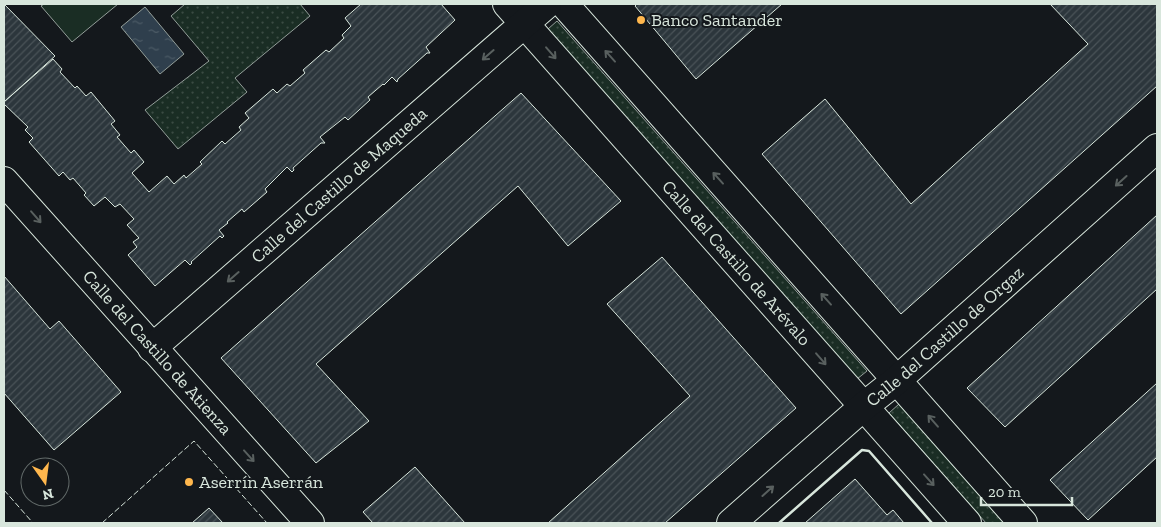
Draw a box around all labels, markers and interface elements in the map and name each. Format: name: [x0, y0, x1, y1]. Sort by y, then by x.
place label: Banco Santander: [651, 9, 783, 31]
marker: Banco Santander: [635, 14, 647, 26]
one-way arrow: [545, 47, 557, 60]
one-way arrow: [481, 50, 494, 61]
one-way arrow: [605, 50, 616, 63]
street label: Calle del Castillo de Maqueda: [246, 102, 432, 268]
one-way arrow: [712, 171, 724, 184]
one-way arrow: [1114, 175, 1127, 187]
street label: Calle del Castillo de Arévalo: [657, 176, 816, 350]
one-way arrow: [30, 211, 42, 224]
street label: Calle del Castillo de Orgaz: [862, 261, 1028, 411]
street label: Calle del Castillo de Atienza: [78, 265, 237, 440]
one-way arrow: [227, 271, 240, 283]
one-way arrow: [820, 293, 831, 306]
one-way arrow: [815, 352, 827, 365]
one-way arrow: [928, 415, 939, 428]
one-way arrow: [243, 450, 255, 463]
north arrow: [20, 457, 70, 507]
place label: Aserrín Aserrán: [199, 471, 324, 493]
one-way arrow: [923, 474, 935, 487]
scale bar: [981, 474, 1072, 506]
marker: Aserrín Aserrán: [183, 476, 195, 488]
text: 20 m: [988, 483, 1021, 501]
text: N: [40, 485, 55, 504]
one-way arrow: [761, 485, 774, 497]

